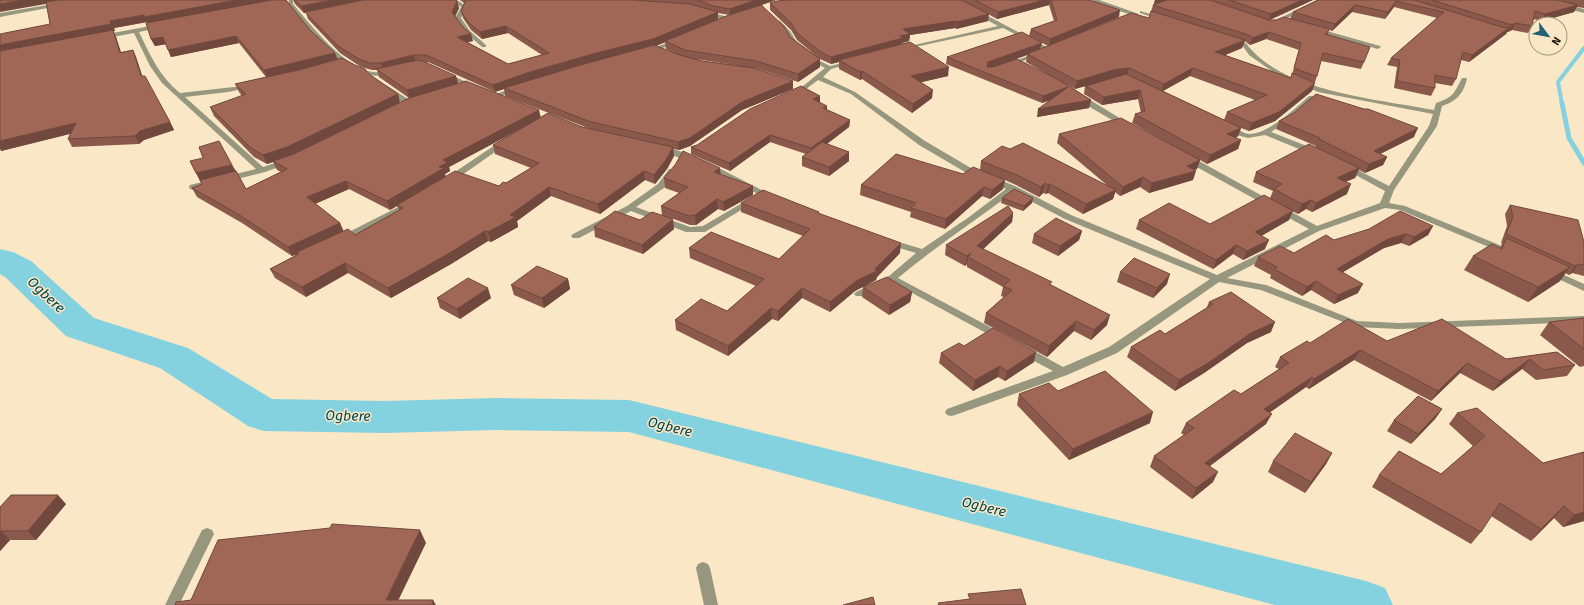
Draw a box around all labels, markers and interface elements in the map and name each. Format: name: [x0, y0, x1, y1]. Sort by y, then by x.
north arrow: [1528, 16, 1568, 56]
text: N: [1549, 34, 1564, 48]
water label: Ogbere: [24, 273, 68, 317]
water label: Ogbere: [325, 407, 371, 425]
water label: Ogbere: [646, 413, 694, 441]
water label: Ogbere: [960, 493, 1008, 521]

